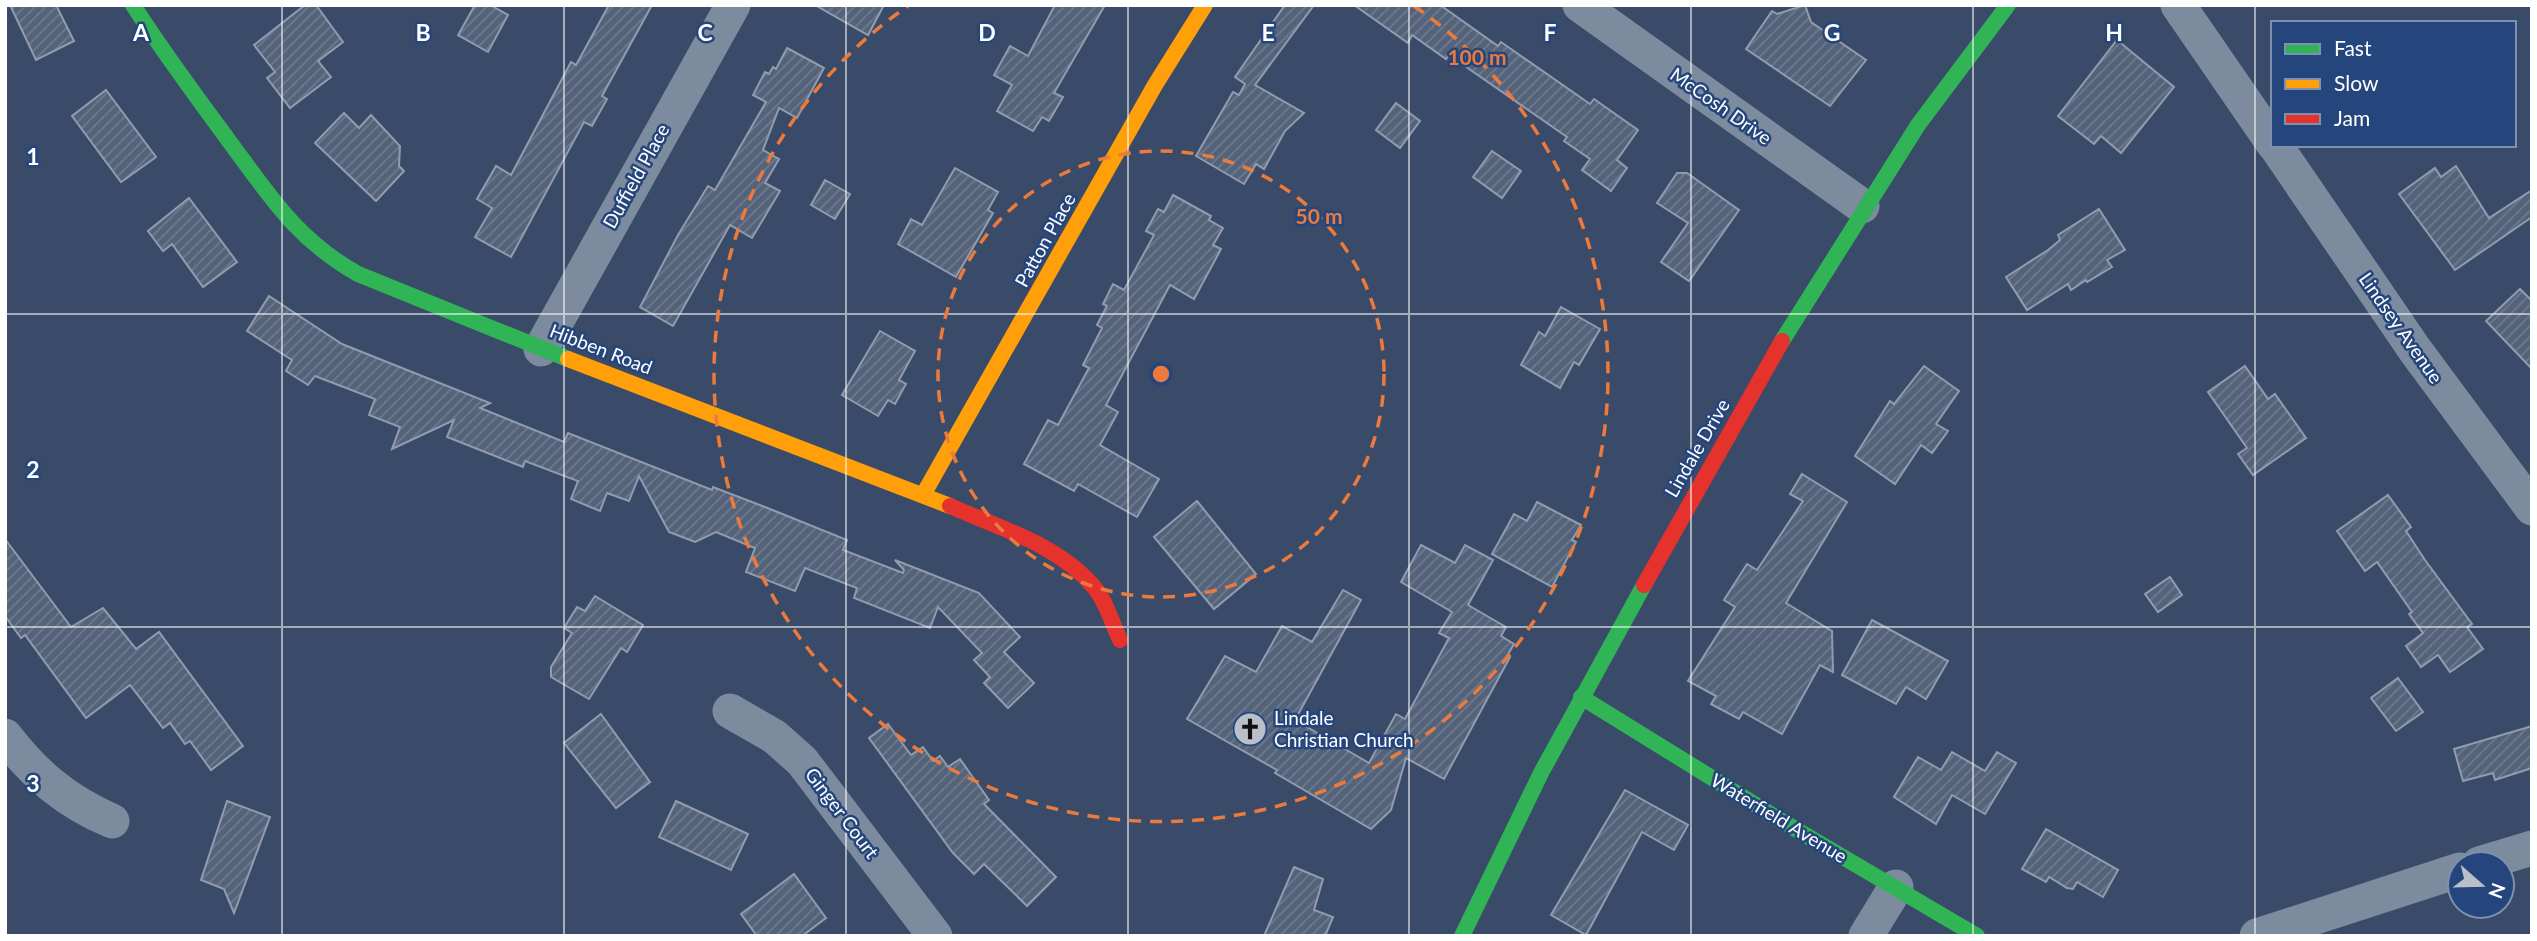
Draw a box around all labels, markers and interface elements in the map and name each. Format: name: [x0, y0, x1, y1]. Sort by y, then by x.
text: A: [132, 18, 150, 46]
text: B: [415, 18, 431, 46]
text: C: [697, 18, 713, 46]
text: D: [978, 18, 996, 46]
text: E: [1261, 18, 1275, 46]
text: F: [1543, 18, 1557, 46]
text: G: [1824, 18, 1840, 46]
text: H: [2105, 18, 2123, 46]
legend: [2271, 21, 2516, 147]
text: Fast: [2334, 35, 2372, 60]
text: 100 m: [1447, 44, 1507, 69]
street label: McCosh Drive: [1666, 62, 1776, 149]
text: Slow: [2334, 70, 2379, 95]
text: Jam: [2334, 105, 2370, 130]
street label: Duffield Place: [597, 119, 674, 232]
text: 1: [26, 142, 40, 170]
street label: Patton Place: [1009, 189, 1080, 291]
text: 50 m: [1295, 203, 1343, 228]
street label: Lindsey Avenue: [2355, 268, 2448, 388]
street label: Hibben Road: [547, 318, 656, 379]
centre of rings: [1149, 362, 1173, 386]
street label: Lindale Drive: [1659, 395, 1734, 501]
text: 2: [26, 455, 40, 483]
place label: Lindale Christian Church: [1274, 706, 1414, 751]
church icon: Lindale Christian Church: [1231, 710, 1269, 748]
street label: Ginger Court: [801, 763, 884, 863]
street label: Waterfield Avenue: [1707, 768, 1852, 867]
text: 3: [26, 769, 40, 797]
north arrow: [2446, 850, 2516, 920]
text: N: [2484, 880, 2511, 902]

